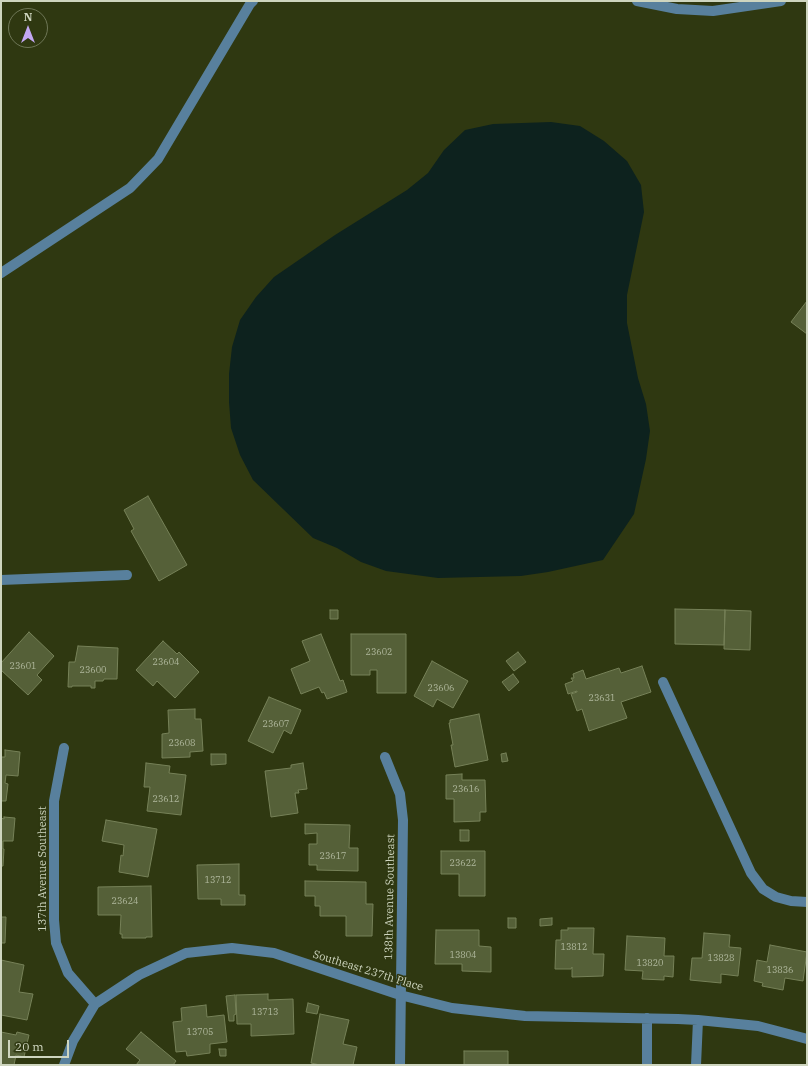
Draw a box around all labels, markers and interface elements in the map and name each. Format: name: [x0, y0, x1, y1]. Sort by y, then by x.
north arrow: [8, 8, 48, 48]
text: N: [24, 10, 32, 24]
house number: 23602: [366, 647, 392, 657]
house number: 23604: [153, 657, 179, 667]
house number: 23601: [10, 661, 36, 671]
house number: 23600: [80, 665, 106, 675]
house number: 23606: [428, 683, 454, 693]
house number: 23631: [589, 693, 615, 703]
house number: 23607: [263, 719, 289, 729]
house number: 23608: [169, 738, 195, 748]
house number: 23616: [453, 784, 479, 794]
house number: 23612: [153, 794, 179, 804]
street label: 137th Avenue Southeast: [36, 806, 50, 932]
street label: 138th Avenue Southeast: [382, 834, 398, 960]
house number: 23617: [320, 851, 346, 861]
house number: 23622: [450, 858, 476, 868]
house number: 13712: [205, 875, 231, 885]
house number: 23624: [112, 896, 138, 906]
house number: 13812: [561, 942, 587, 952]
street label: Southeast 237th Place: [311, 948, 425, 994]
house number: 13804: [450, 950, 476, 960]
house number: 13828: [708, 953, 734, 963]
house number: 13820: [637, 958, 663, 968]
house number: 13836: [767, 965, 793, 975]
house number: 13713: [252, 1007, 278, 1017]
house number: 13705: [187, 1027, 213, 1037]
scale bar: [10, 1032, 71, 1058]
text: 20 m: [15, 1039, 44, 1054]

